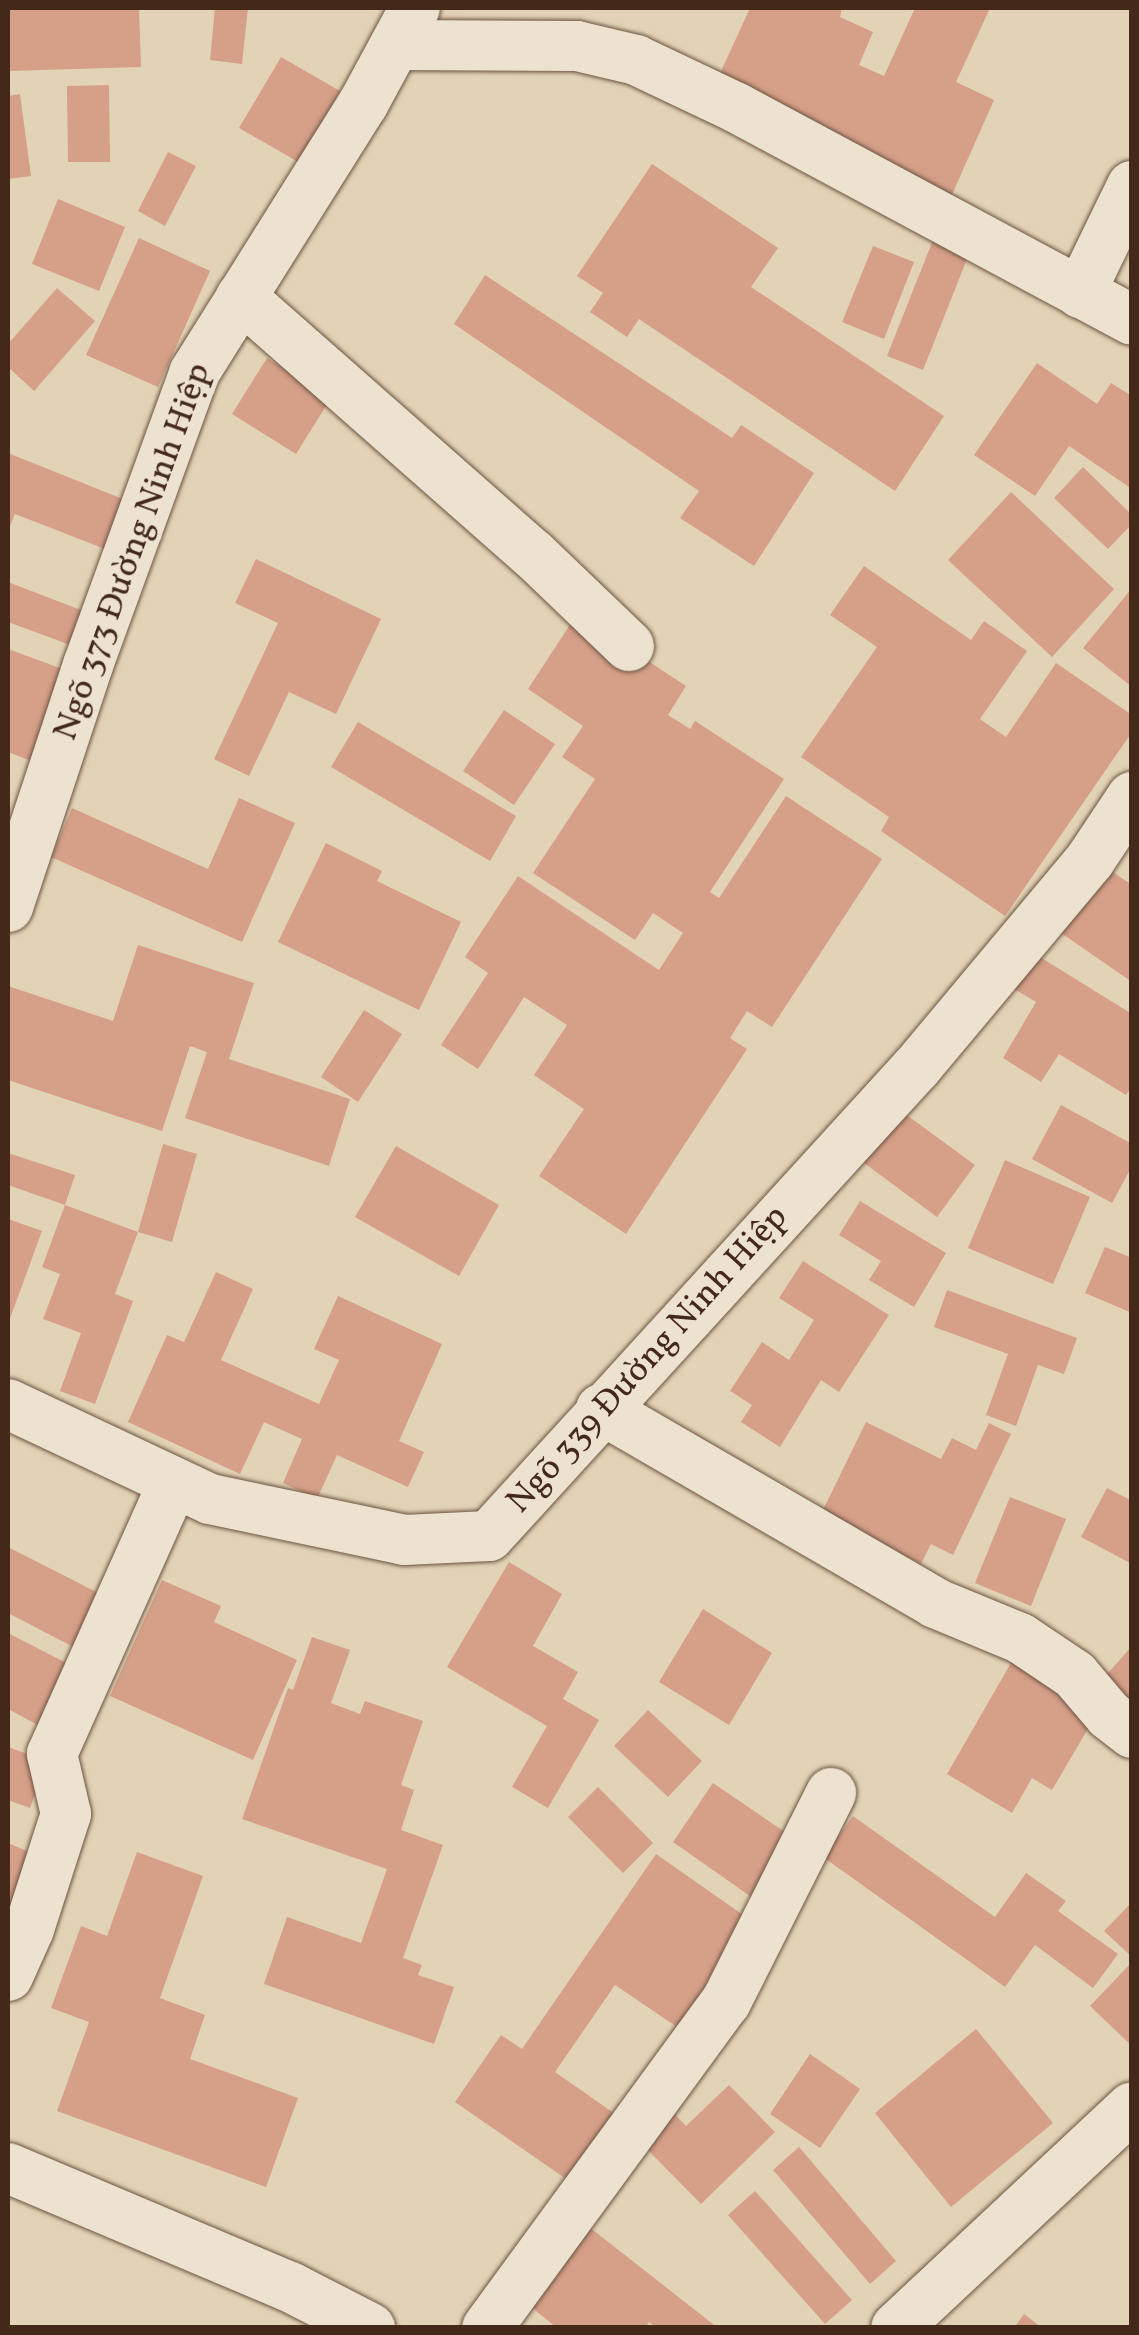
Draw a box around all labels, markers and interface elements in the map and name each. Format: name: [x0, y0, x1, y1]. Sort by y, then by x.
street label: Ngõ 373 Đường Ninh Hiệp: [45, 358, 221, 746]
street label: Ngõ 339 Đường Ninh Hiệp: [499, 1197, 797, 1523]

